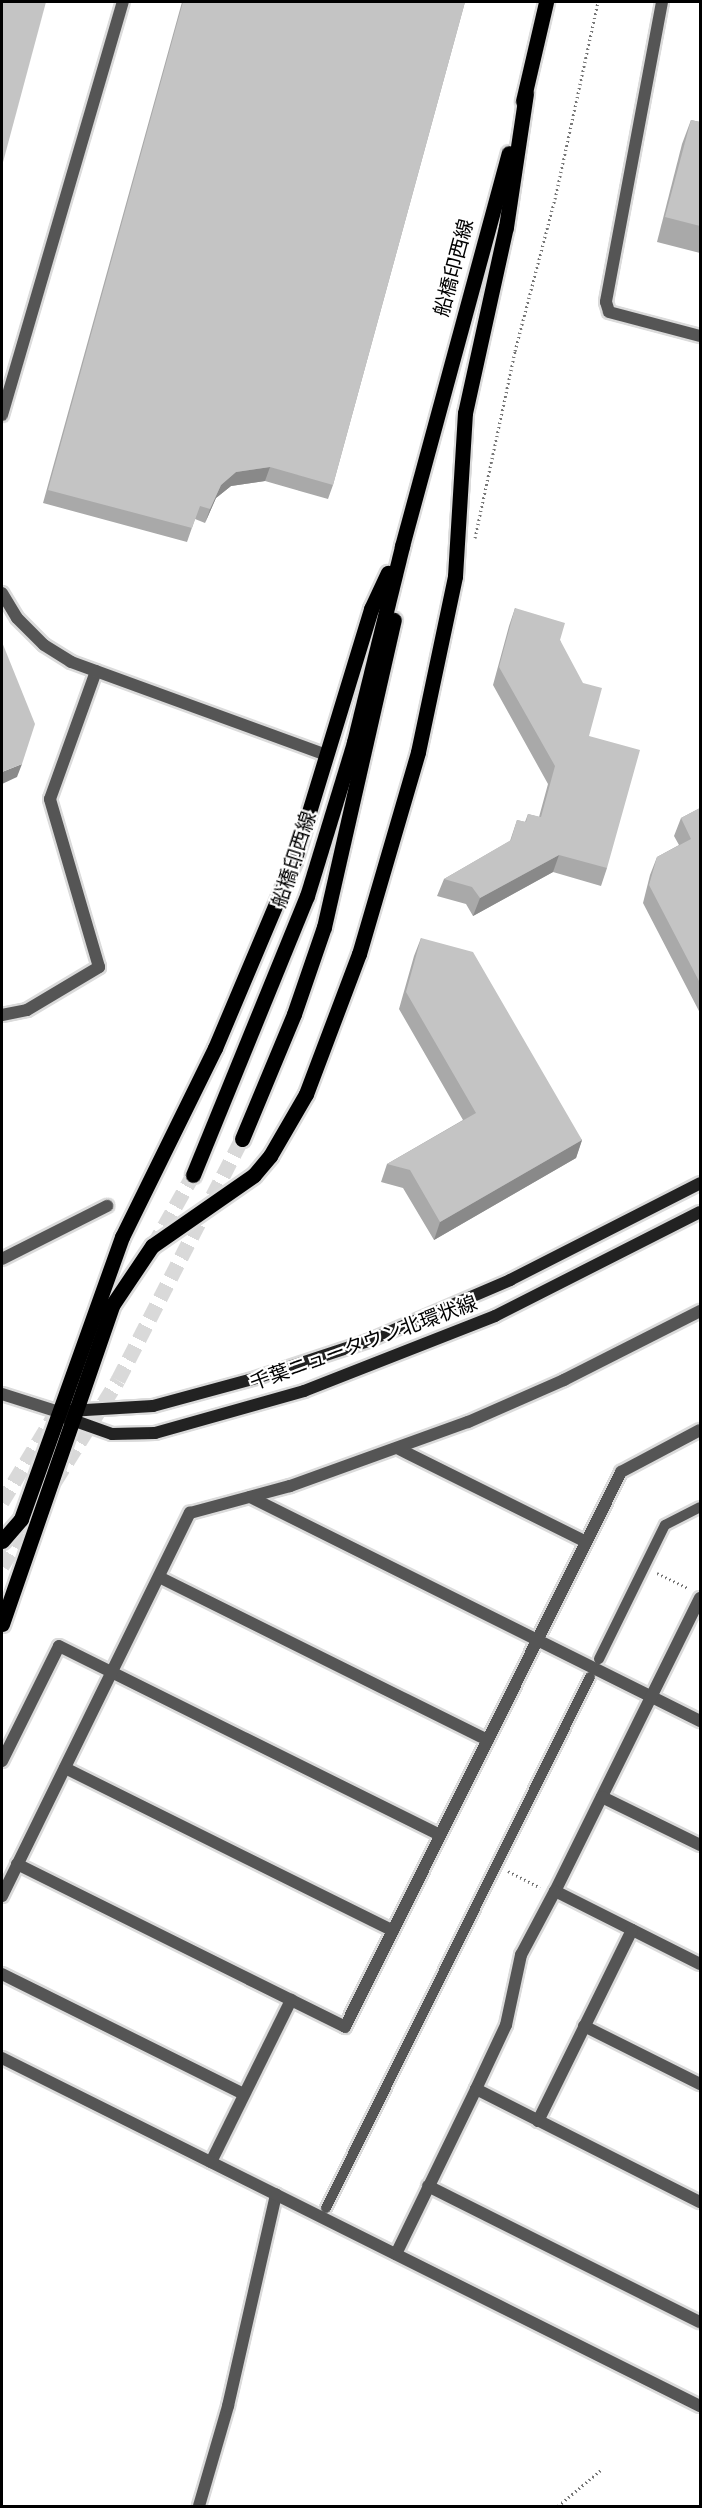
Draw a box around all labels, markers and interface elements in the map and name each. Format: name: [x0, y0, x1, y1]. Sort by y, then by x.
street label: 船橋印西線: [430, 217, 480, 319]
street label: 船橋印西線: [268, 809, 322, 911]
street label: 千葉ニュータウン北環状線: [247, 1292, 481, 1396]

